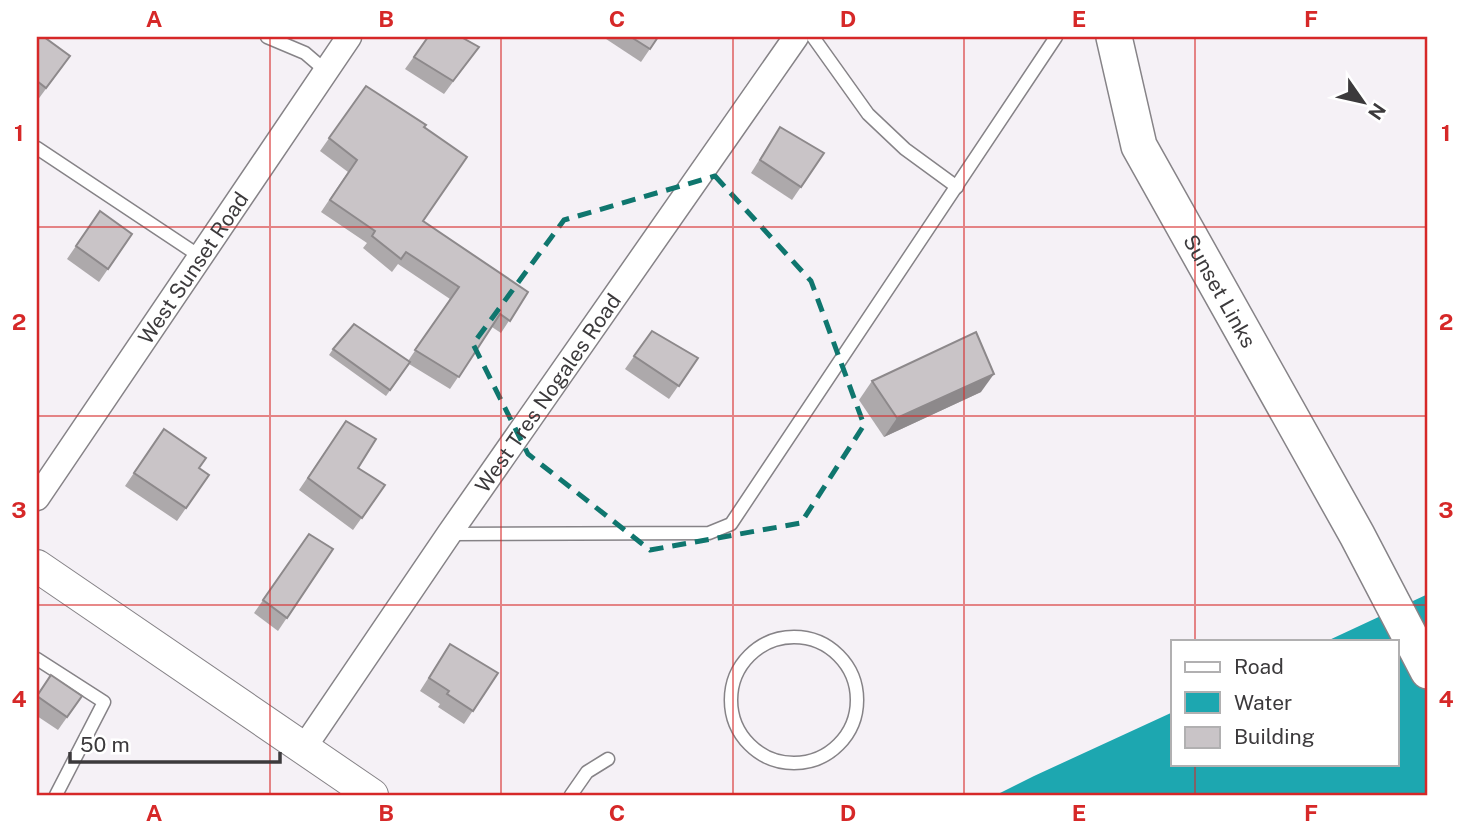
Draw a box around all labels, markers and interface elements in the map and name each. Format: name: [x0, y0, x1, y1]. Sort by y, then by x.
text: A: [146, 5, 163, 32]
text: B: [378, 5, 394, 32]
text: C: [609, 5, 625, 32]
text: D: [840, 5, 856, 32]
text: E: [1072, 5, 1086, 32]
text: F: [1304, 5, 1318, 32]
north arrow: [1328, 66, 1398, 136]
text: N: [1364, 99, 1390, 124]
text: 1: [14, 119, 24, 146]
text: 1: [1441, 119, 1451, 146]
street label: West Sunset Road: [133, 187, 253, 349]
street label: Sunset Links: [1179, 230, 1262, 352]
street label: West Tres Nogales Road: [469, 289, 626, 497]
text: 2: [12, 308, 26, 335]
text: 2: [1439, 308, 1453, 335]
text: 3: [11, 496, 27, 523]
text: 3: [1438, 496, 1454, 523]
legend: [1171, 640, 1398, 766]
text: Road: [1234, 654, 1284, 679]
text: 4: [11, 685, 27, 712]
text: 4: [1438, 685, 1454, 712]
text: Water: [1234, 690, 1292, 715]
scale bar: [70, 720, 280, 764]
text: Building: [1234, 724, 1315, 749]
text: 50 m: [80, 732, 130, 757]
text: A: [146, 799, 163, 826]
text: B: [378, 799, 394, 826]
text: C: [609, 799, 625, 826]
text: D: [840, 799, 856, 826]
text: E: [1072, 799, 1086, 826]
text: F: [1304, 799, 1318, 826]

